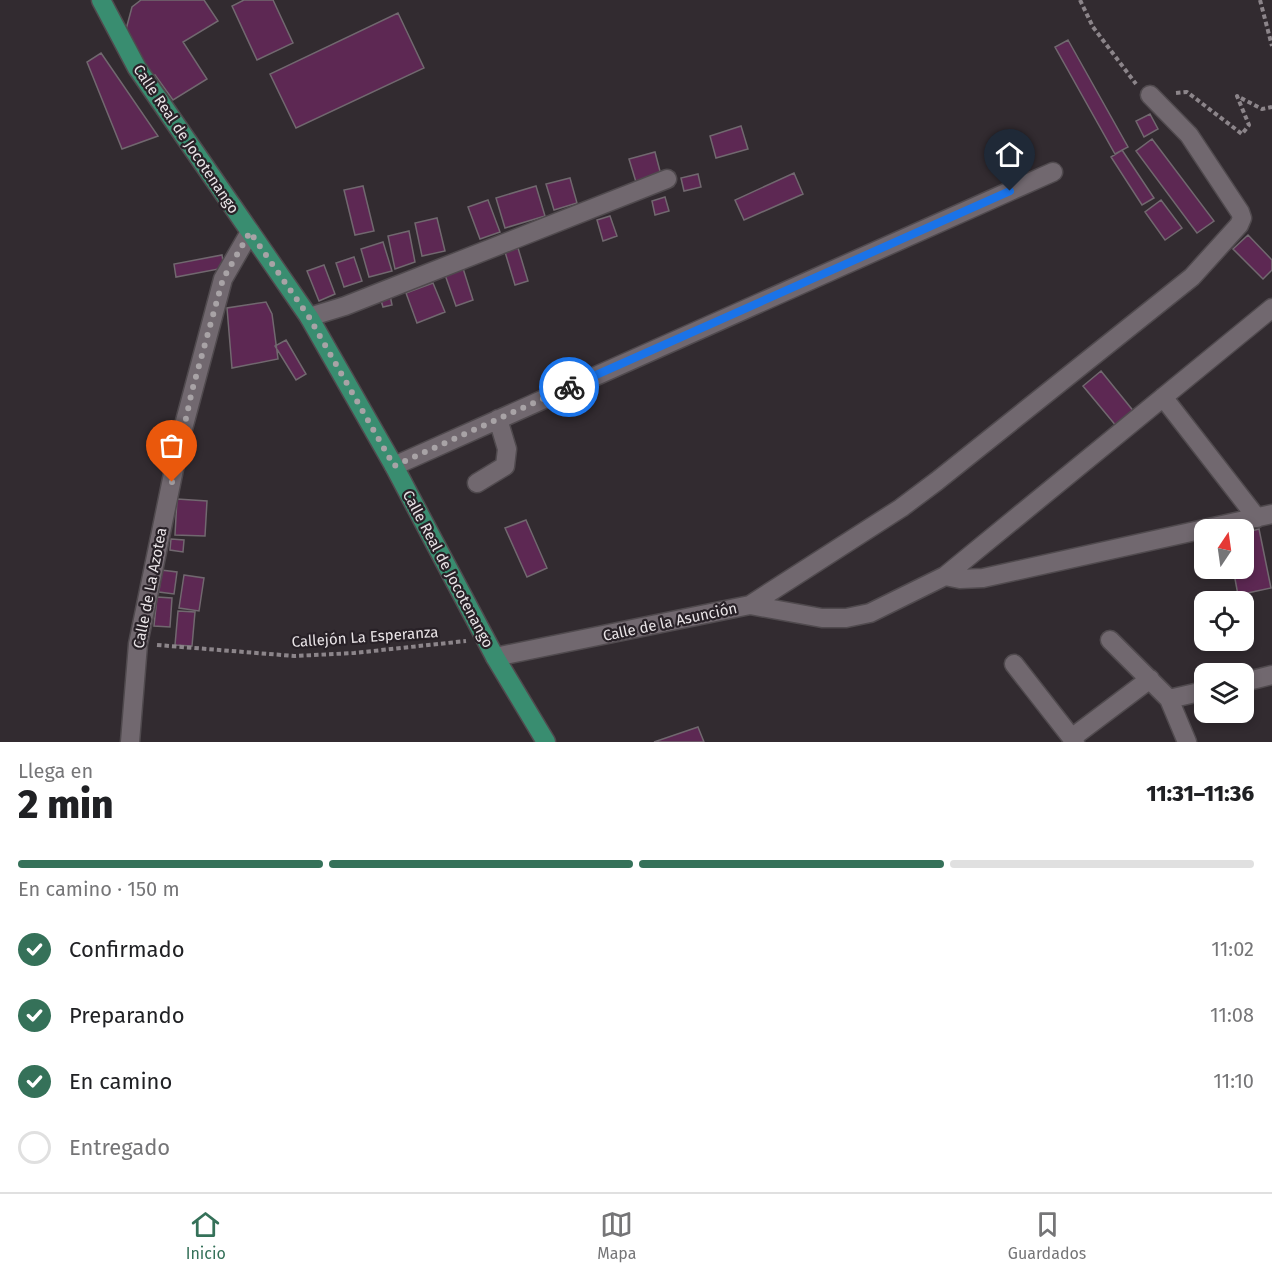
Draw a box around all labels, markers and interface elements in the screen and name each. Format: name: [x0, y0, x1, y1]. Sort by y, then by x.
street label: Calle Real de Jocotenango: [129, 61, 243, 217]
pin: [984, 129, 1035, 191]
icon: home: [993, 138, 1026, 171]
courier: [539, 357, 599, 417]
icon: bike: [553, 371, 586, 404]
pin: [146, 420, 197, 482]
icon: bag: [155, 429, 188, 462]
street label: Calle Real de Jocotenango: [399, 487, 497, 651]
north arrow: [1194, 519, 1254, 579]
map controls: [1194, 519, 1254, 723]
street label: Calle de La Azotea: [129, 526, 171, 650]
button: locate: [1194, 591, 1254, 651]
street label: Calle de la Asunción: [601, 599, 739, 645]
street label: Callejón La Esperanza: [291, 623, 439, 651]
button: layers: [1194, 663, 1254, 723]
text: Llega en: [18, 759, 93, 783]
text: 11:31–11:36: [1146, 780, 1254, 807]
text: 2 min: [18, 782, 114, 828]
text: En camino · 150 m: [18, 877, 180, 901]
icon: check: [18, 933, 51, 966]
text: Confirmado: [69, 936, 185, 963]
text: 11:02: [1211, 937, 1254, 961]
icon: check: [18, 999, 51, 1032]
text: Preparando: [69, 1002, 185, 1029]
text: 11:08: [1210, 1003, 1254, 1027]
icon: check: [18, 1065, 51, 1098]
text: En camino: [69, 1068, 172, 1095]
text: 11:10: [1213, 1069, 1254, 1093]
text: Entregado: [69, 1134, 170, 1161]
tab: Inicio: [186, 1208, 226, 1263]
tab: Mapa: [597, 1208, 636, 1263]
tab: Guardados: [1008, 1208, 1086, 1263]

